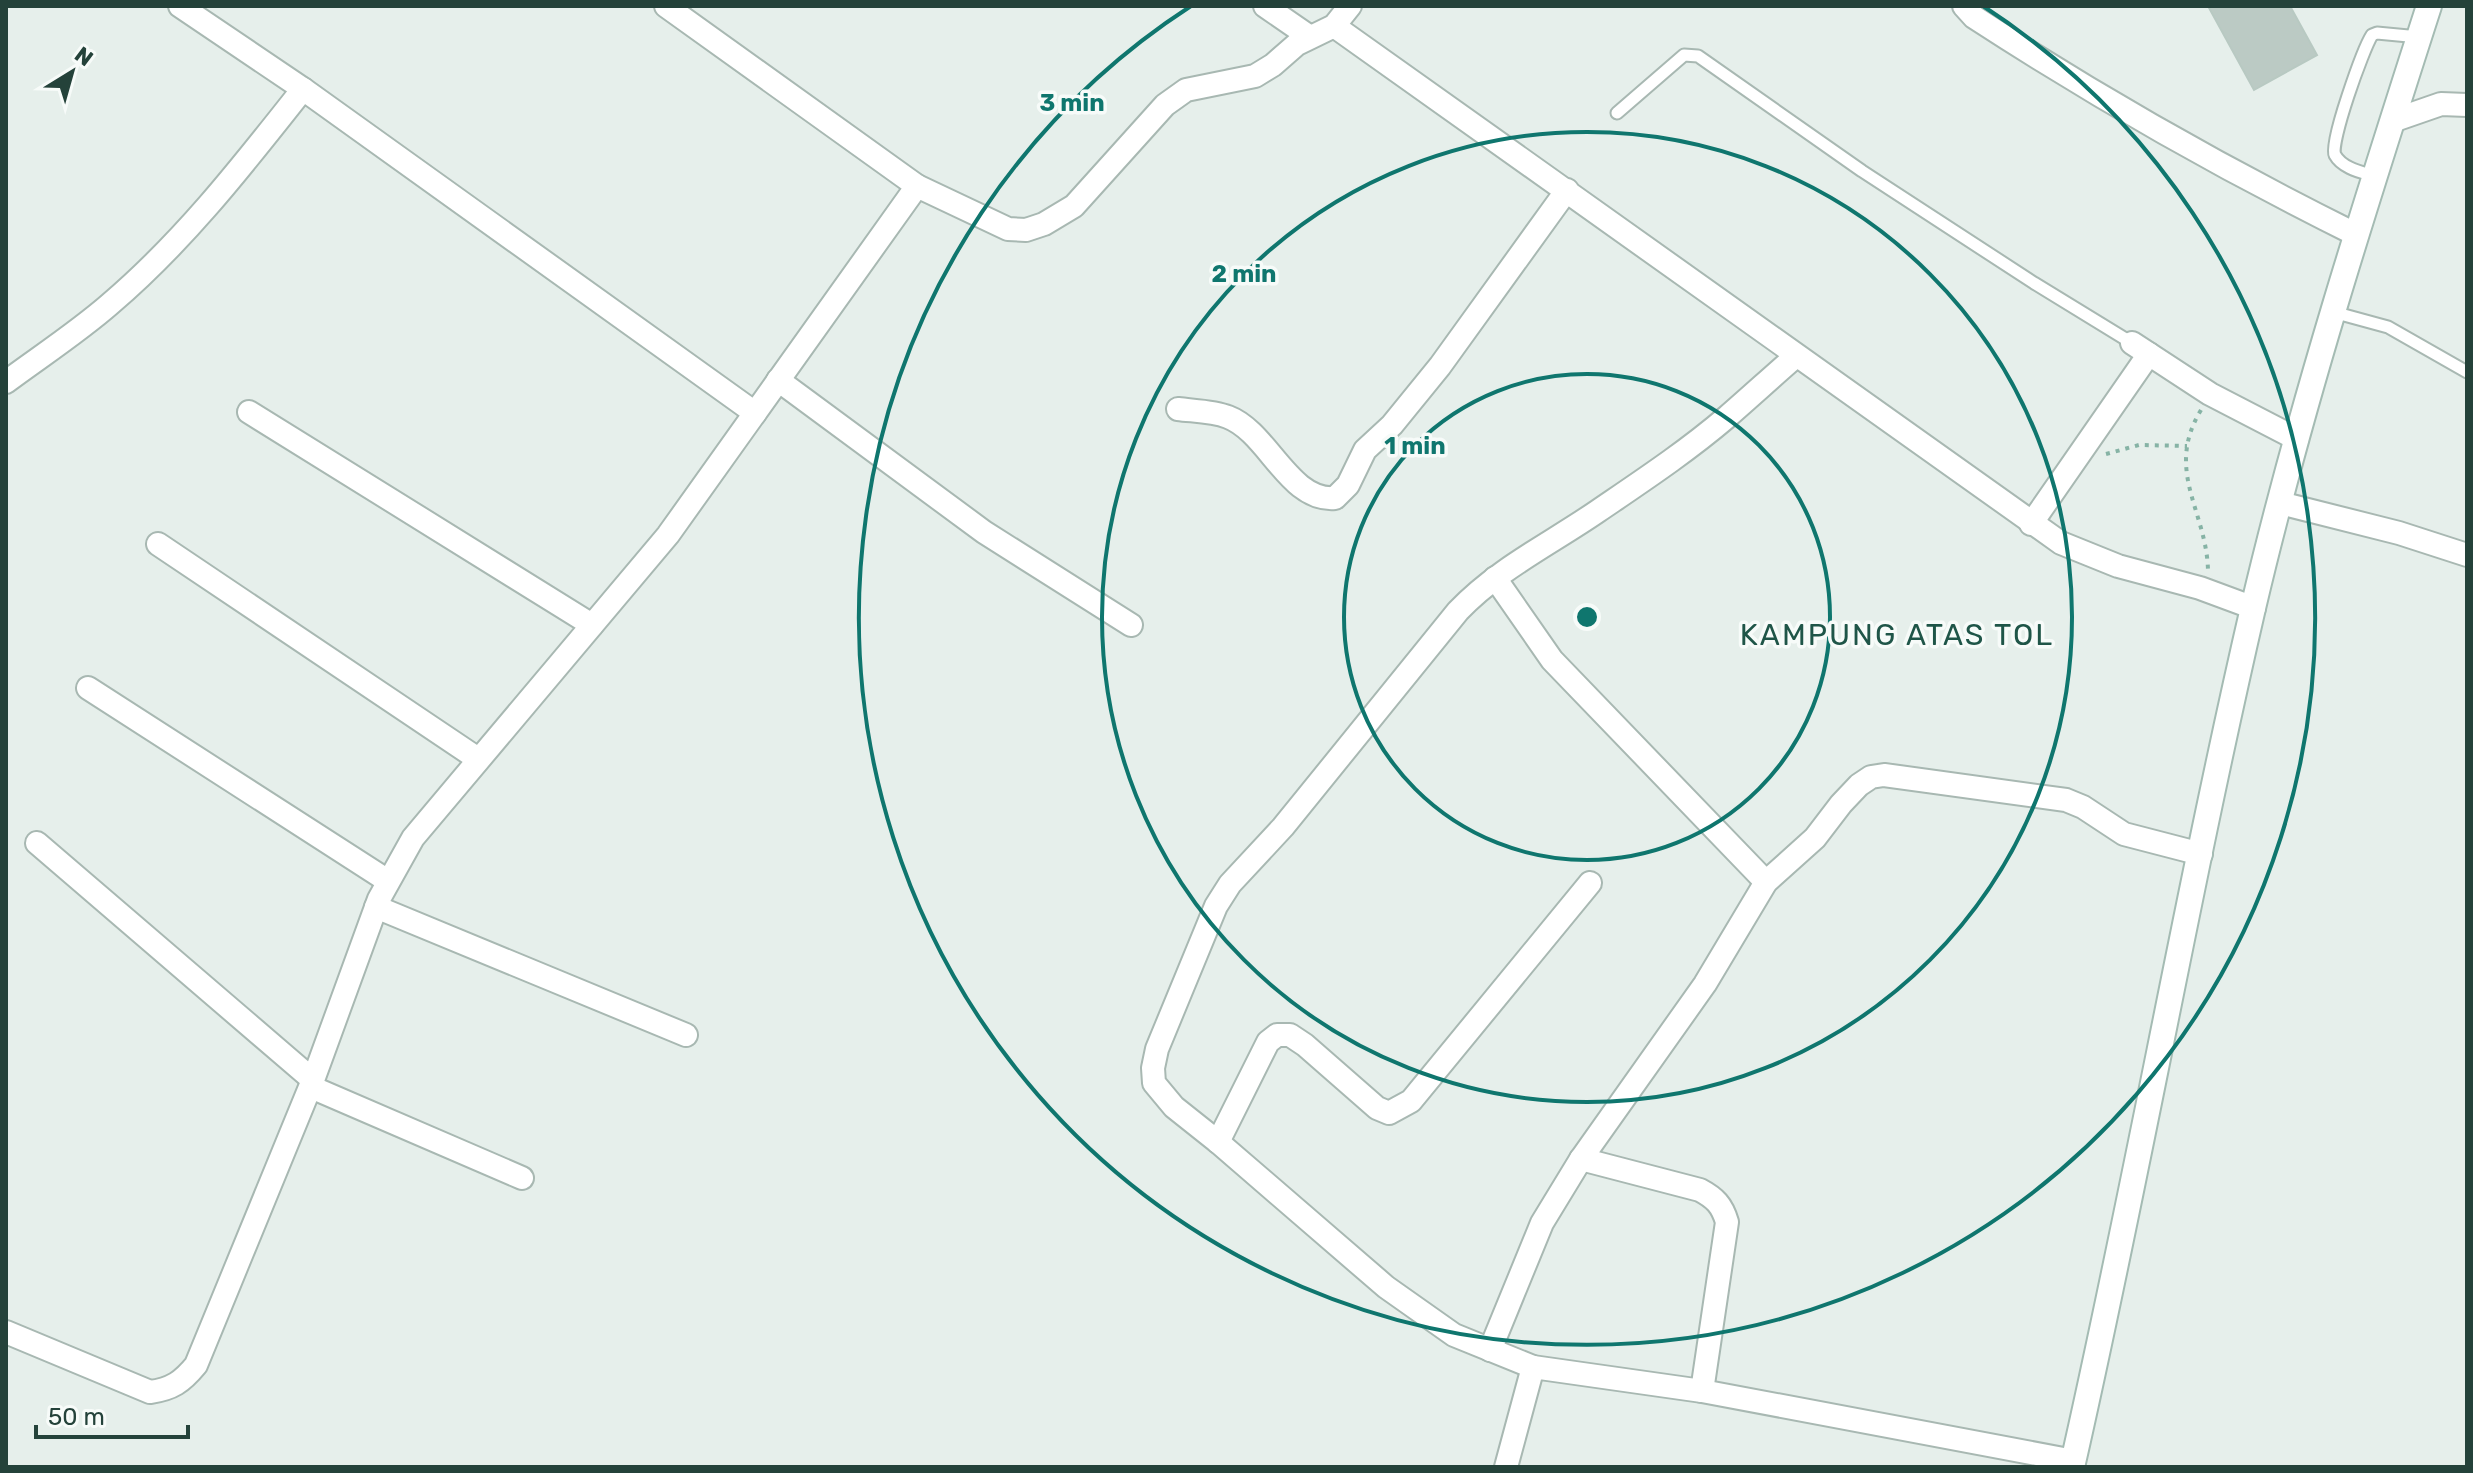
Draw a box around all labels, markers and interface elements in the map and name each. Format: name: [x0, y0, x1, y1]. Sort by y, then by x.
north arrow: [32, 32, 112, 112]
text: N: [69, 41, 98, 72]
text: 3 min: [1039, 89, 1105, 117]
text: 2 min: [1212, 260, 1277, 288]
text: 1 min: [1384, 432, 1446, 460]
centre of rings: [1573, 603, 1601, 631]
district label: KAMPUNG ATAS TOL: [1740, 617, 2054, 653]
scale bar: [36, 1389, 188, 1439]
text: 50 m: [48, 1403, 105, 1431]

